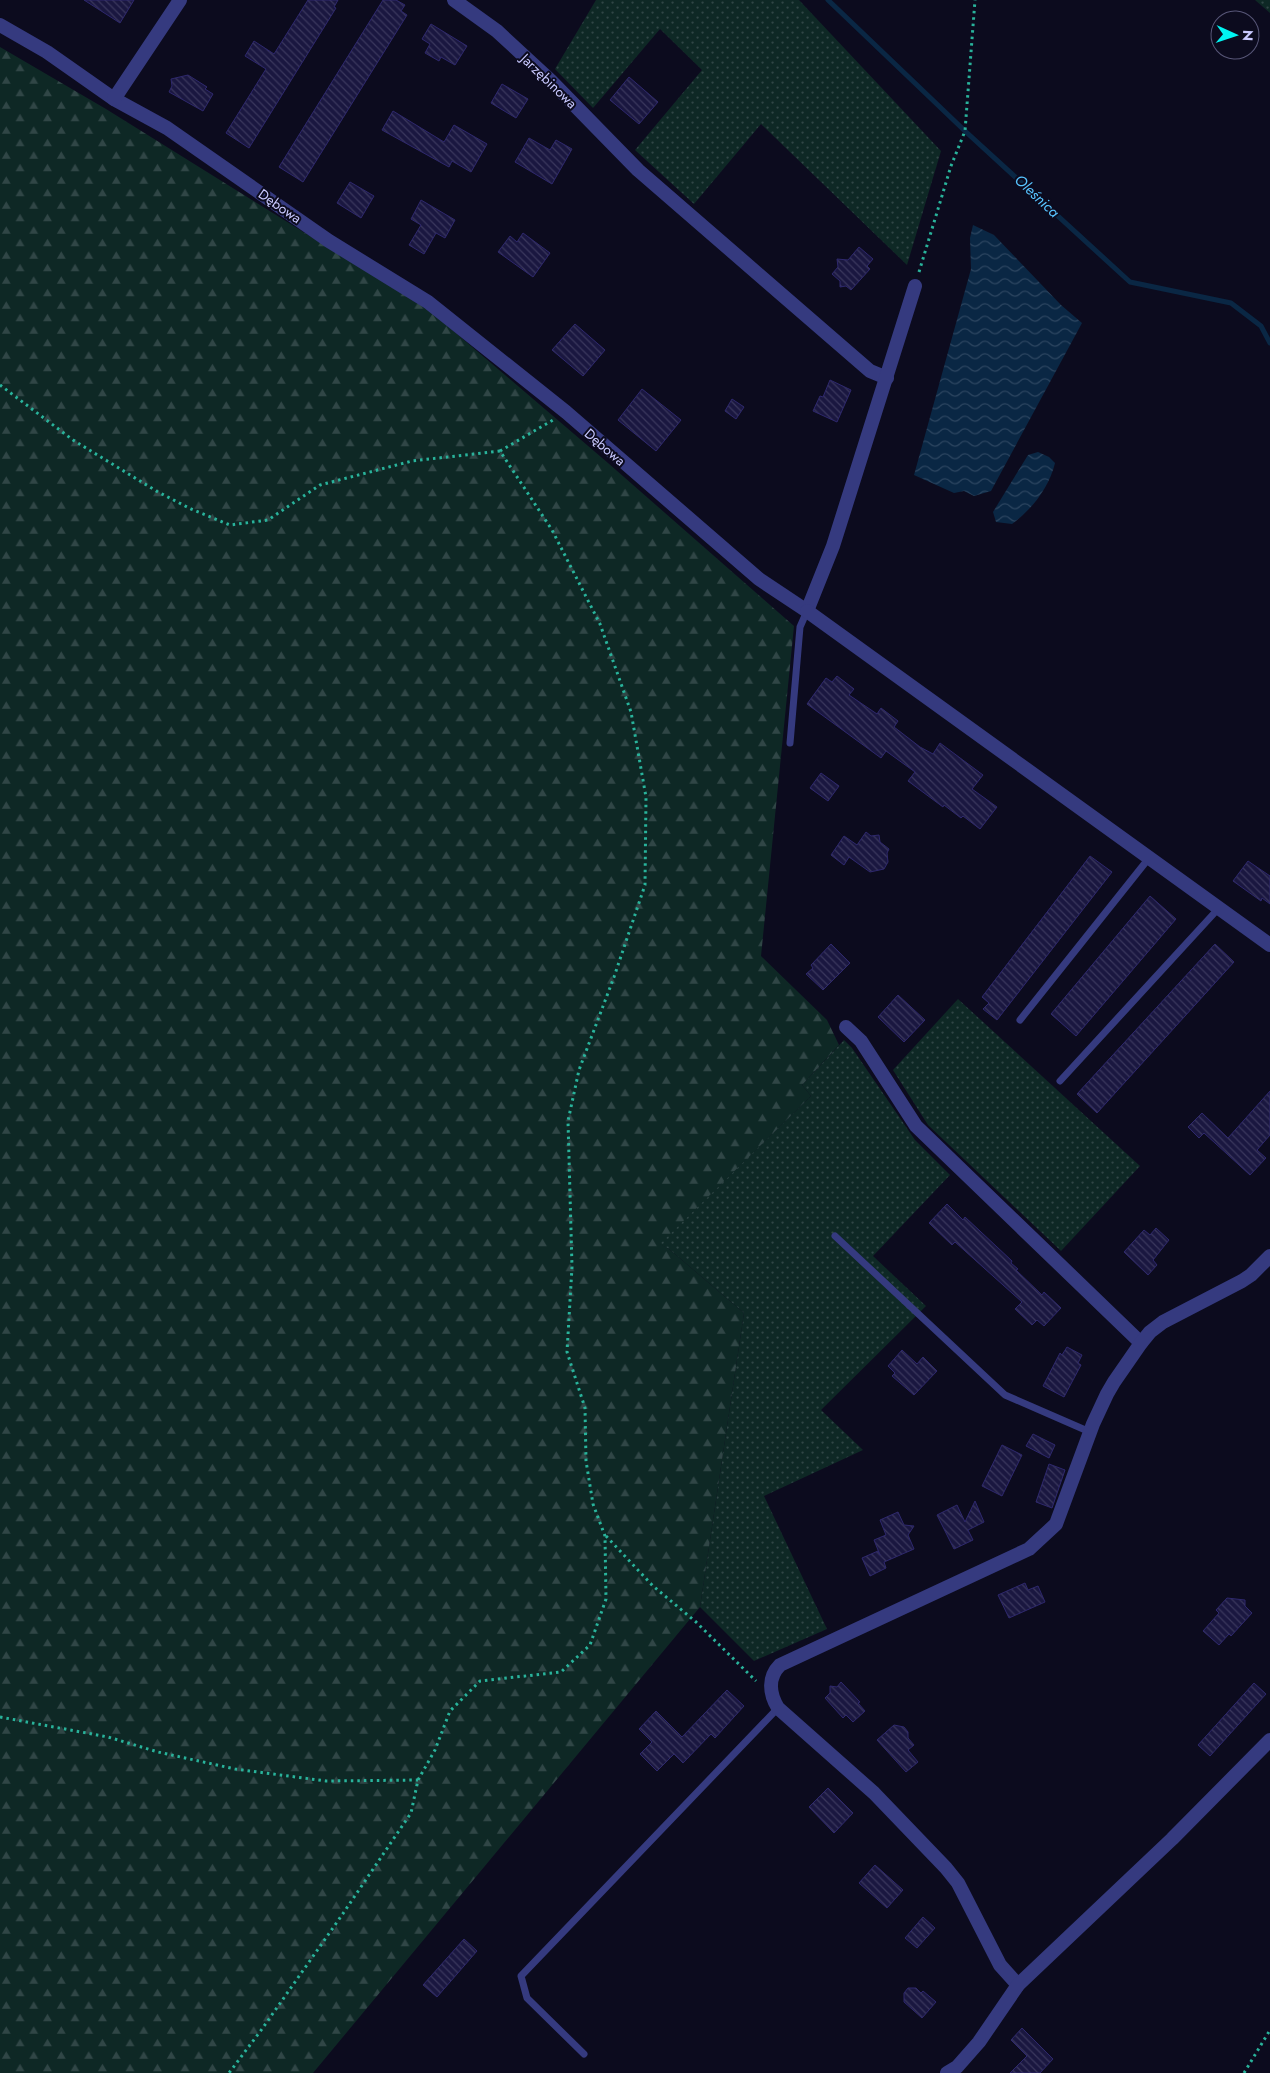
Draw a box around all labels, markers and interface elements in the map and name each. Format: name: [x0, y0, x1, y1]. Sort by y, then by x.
north arrow: [1210, 10, 1260, 60]
text: N: [1238, 30, 1258, 42]
street label: Jarzębinowa: [515, 48, 582, 113]
water label: Oleśnica: [1009, 169, 1065, 223]
street label: Dębowa: [254, 184, 306, 228]
street label: Dębowa: [580, 424, 630, 470]

